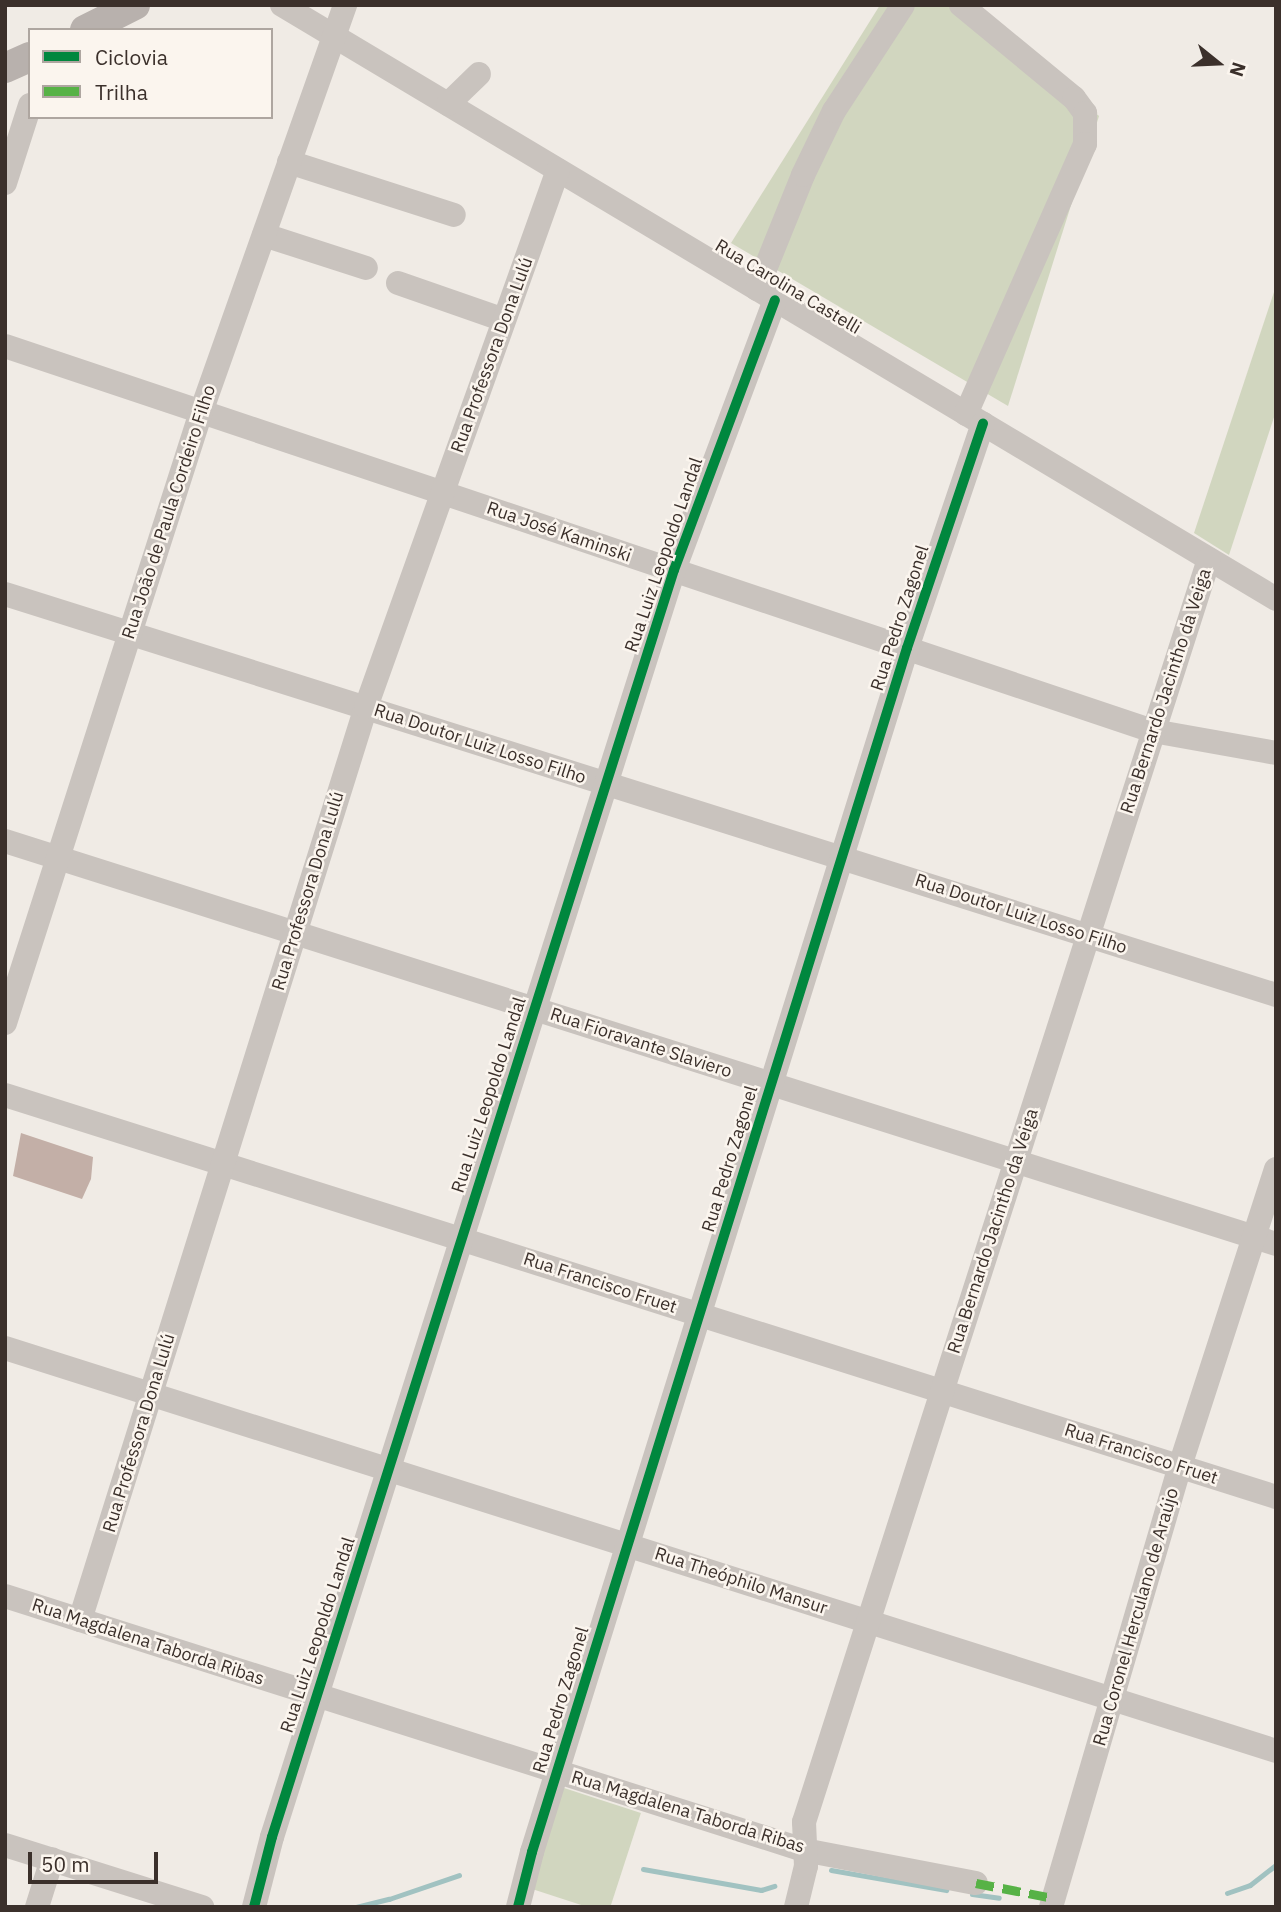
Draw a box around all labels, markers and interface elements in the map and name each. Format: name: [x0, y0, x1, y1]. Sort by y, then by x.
legend: [28, 28, 273, 119]
north arrow: [1183, 28, 1253, 98]
text: Ciclovia: [95, 43, 168, 71]
text: N: [1224, 59, 1252, 80]
text: Trilha: [95, 78, 148, 106]
street label: Rua Carolina Castelli: [711, 235, 865, 339]
street label: Rua Professora Dona Lulú: [446, 254, 538, 456]
street label: Rua João de Paula Cordeiro Filho: [118, 382, 220, 642]
street label: Rua Luiz Leopoldo Landal: [620, 455, 708, 655]
street label: Rua José Kaminski: [484, 497, 634, 567]
street label: Rua Pedro Zagonel: [866, 542, 934, 694]
street label: Rua Bernardo Jacintho da Veiga: [1116, 566, 1216, 816]
street label: Rua Doutor Luiz Losso Filho: [371, 699, 589, 789]
street label: Rua Professora Dona Lulú: [267, 789, 349, 993]
street label: Rua Doutor Luiz Losso Filho: [912, 869, 1130, 959]
street label: Rua Luiz Leopoldo Landal: [447, 994, 531, 1196]
street label: Rua Fioravante Slaviero: [547, 1003, 735, 1083]
street label: Rua Pedro Zagonel: [697, 1083, 763, 1235]
street label: Rua Bernardo Jacintho da Veiga: [943, 1106, 1043, 1356]
street label: Rua Francisco Fruet: [521, 1248, 679, 1318]
street label: Rua Professora Dona Lulú: [98, 1331, 180, 1535]
street label: Rua Francisco Fruet: [1062, 1419, 1220, 1489]
street label: Rua Coronel Herculano de Araújo: [1089, 1486, 1183, 1748]
street label: Rua Luiz Leopoldo Landal: [276, 1534, 360, 1736]
street label: Rua Theóphilo Mansur: [652, 1543, 830, 1619]
street label: Rua Magdalena Taborda Ribas: [29, 1594, 267, 1690]
street label: Rua Pedro Zagonel: [528, 1624, 594, 1776]
street label: Rua Magdalena Taborda Ribas: [569, 1766, 807, 1858]
scale bar: [32, 1839, 161, 1883]
text: 50 m: [41, 1850, 90, 1878]

